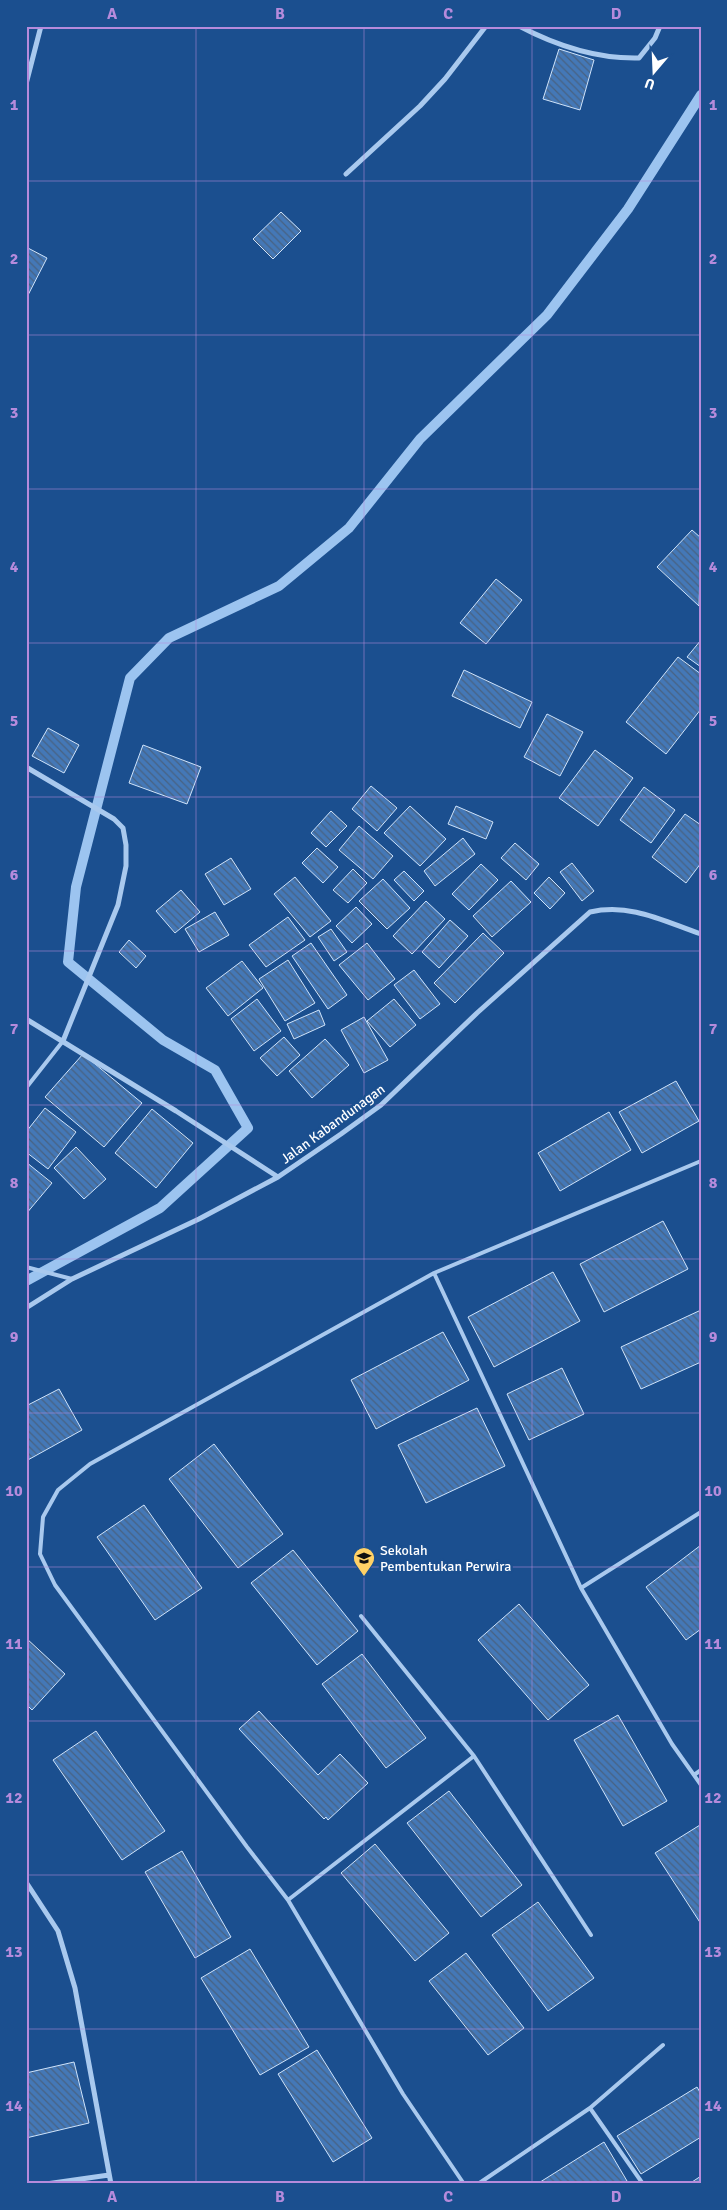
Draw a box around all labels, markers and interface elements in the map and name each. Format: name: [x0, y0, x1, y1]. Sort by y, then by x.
text: A: [107, 4, 118, 24]
text: B: [275, 4, 285, 24]
text: C: [443, 4, 453, 24]
text: D: [611, 4, 622, 24]
north arrow: [630, 48, 680, 98]
text: U: [643, 74, 657, 93]
text: 1: [10, 95, 19, 115]
text: 1: [709, 95, 718, 115]
text: 2: [10, 249, 18, 269]
text: 2: [709, 249, 717, 269]
text: 3: [10, 403, 18, 423]
text: 3: [709, 403, 717, 423]
text: 4: [10, 557, 19, 577]
text: 4: [709, 557, 718, 577]
text: 5: [10, 711, 18, 731]
text: 5: [709, 711, 717, 731]
text: 6: [10, 865, 19, 885]
text: 6: [709, 865, 718, 885]
text: 7: [10, 1019, 19, 1039]
text: 7: [709, 1019, 718, 1039]
street label: Jalan Kabandunagan: [278, 1081, 388, 1167]
text: 8: [10, 1173, 19, 1193]
text: 8: [709, 1173, 718, 1193]
text: 9: [10, 1327, 19, 1347]
text: 9: [709, 1327, 718, 1347]
text: 10: [5, 1481, 23, 1501]
text: 10: [704, 1481, 722, 1501]
place label: Sekolah Pembentukan Perwira: [380, 1542, 511, 1575]
school or university icon: Sekolah Pembentukan Perwira: [352, 1546, 376, 1577]
text: 11: [5, 1634, 23, 1654]
text: 11: [704, 1634, 722, 1654]
text: 12: [5, 1788, 23, 1808]
text: 12: [704, 1788, 722, 1808]
text: 13: [5, 1942, 23, 1962]
text: 13: [704, 1942, 722, 1962]
text: 14: [5, 2096, 23, 2116]
text: 14: [704, 2096, 722, 2116]
text: A: [107, 2187, 118, 2207]
text: B: [275, 2187, 285, 2207]
text: C: [443, 2187, 453, 2207]
text: D: [611, 2187, 622, 2207]

